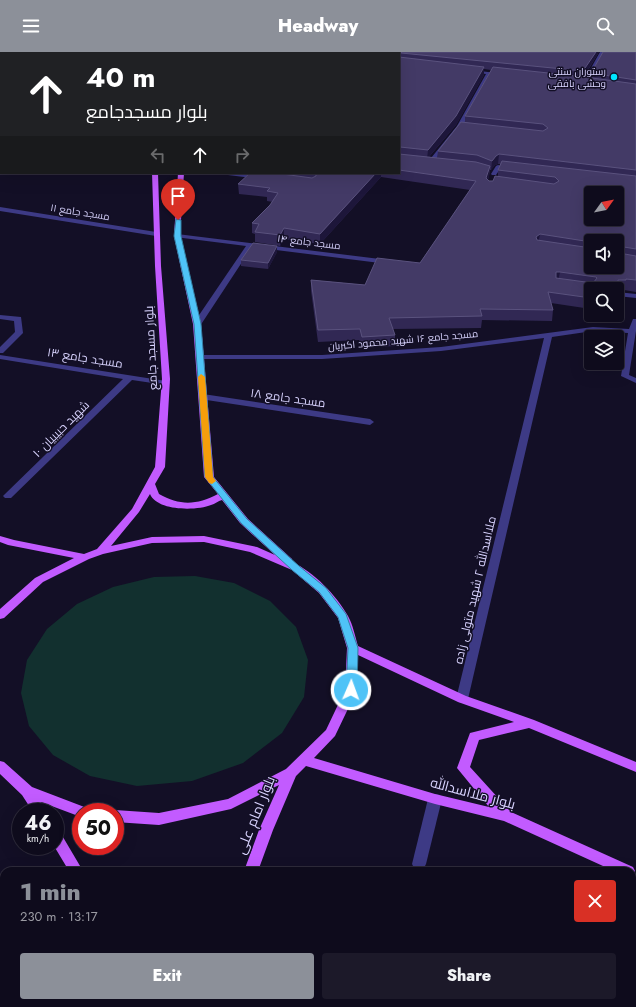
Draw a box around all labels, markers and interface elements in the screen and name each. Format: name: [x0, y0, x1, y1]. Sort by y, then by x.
text: Headway: [278, 13, 358, 39]
icon: menu: [20, 15, 42, 37]
icon: search: [594, 15, 616, 37]
text: 40 m: [86, 57, 155, 98]
place label: رستوران سنتی وحشی بافقی: [548, 64, 606, 91]
icon: ahead: [20, 68, 72, 120]
marker: رستوران سنتی وحشی بافقی: [609, 72, 619, 82]
text: بلوار مسجدجامع: [86, 99, 207, 125]
icon: left: [147, 144, 169, 166]
icon: ahead: [189, 144, 211, 166]
icon: right: [231, 144, 253, 166]
pin: [161, 179, 195, 220]
icon: arrive: [167, 185, 189, 207]
north arrow: [584, 186, 624, 226]
map controls: [584, 186, 624, 370]
street label: مسجد جامع ۱۱: [49, 200, 111, 224]
street label: مسجد جامع ۱۴: [277, 231, 341, 253]
button: sound: [584, 234, 624, 274]
button: search: [584, 282, 624, 322]
street label: بلوار مسجد جامع: [140, 305, 162, 391]
street label: مسجد جامع ۱۶ شهید محمود اکبریان: [327, 326, 479, 354]
button: layers: [584, 330, 624, 370]
street label: مسجد جامع ۱۳: [46, 343, 124, 373]
street label: مسجد جامع ۱۸: [249, 384, 327, 412]
street label: شهید حبیبیان ۱۰: [28, 396, 94, 462]
street label: ملااسدالله ۲ شهید متولی زاده: [449, 514, 501, 666]
position arrow: [330, 669, 372, 711]
street label: بلوار ملااسدالله: [428, 772, 518, 814]
street label: بلوار امام علی: [230, 773, 280, 857]
speed limit sign: 50: [72, 803, 124, 855]
text: 46: [24, 809, 52, 838]
text: km/h: [27, 831, 49, 846]
text: 1 min: [20, 874, 81, 909]
button: close: [574, 880, 616, 922]
text: 230 m · 13:17: [20, 907, 98, 926]
button: Exit: [20, 953, 314, 999]
button: Share: [322, 953, 616, 999]

